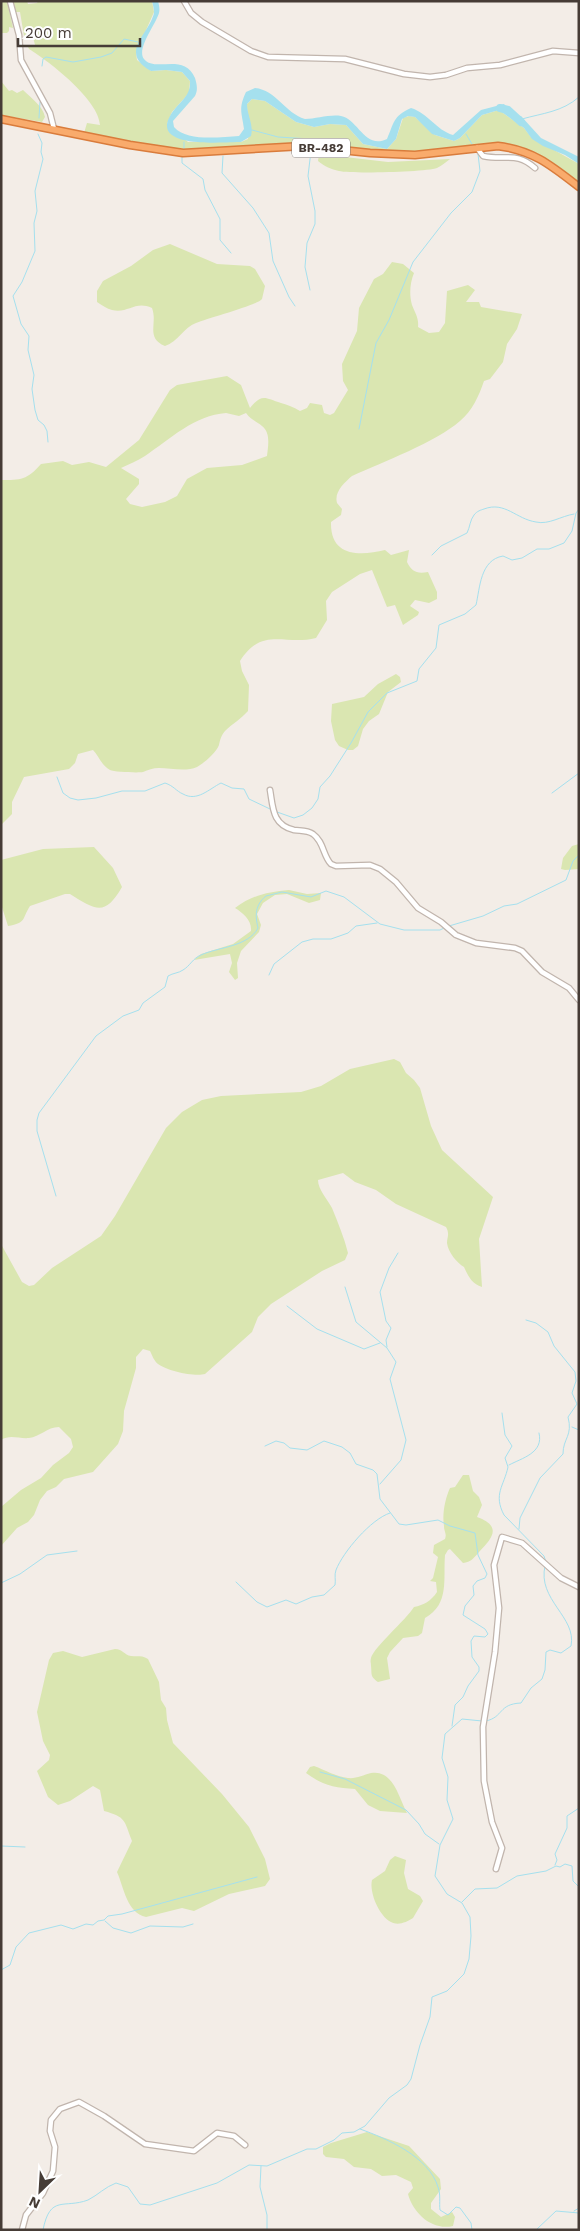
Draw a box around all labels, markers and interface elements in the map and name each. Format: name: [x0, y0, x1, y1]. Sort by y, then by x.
scale bar: [18, 15, 140, 47]
text: 200 m: [25, 24, 72, 42]
road number: BR-482: [292, 138, 350, 158]
north arrow: [15, 2166, 65, 2216]
text: N: [26, 2193, 43, 2212]

